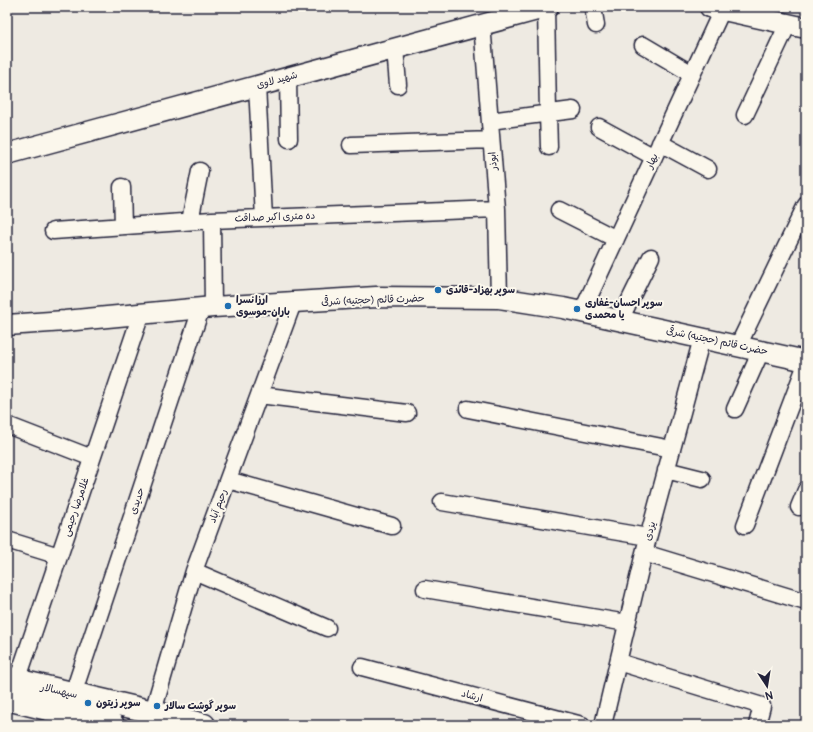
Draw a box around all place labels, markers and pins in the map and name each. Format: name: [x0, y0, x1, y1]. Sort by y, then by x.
place label: سوپر بهزاد-قائدی: [446, 284, 516, 297]
marker: سوپر بهزاد-قائدی: [433, 285, 443, 295]
place label: ارزانسرا باران-موسوی: [236, 294, 290, 318]
place label: سوپر احسان-غفاری یا محمدی: [585, 297, 663, 321]
marker: ارزانسرا باران-موسوی: [223, 301, 233, 311]
marker: سوپر احسان-غفاری یا محمدی: [572, 304, 582, 314]
place label: سوپر زیتون: [96, 697, 141, 710]
marker: سوپر زیتون: [83, 698, 93, 708]
place label: سوپر گوشت سالار: [164, 699, 236, 713]
marker: سوپر گوشت سالار: [152, 701, 162, 711]

